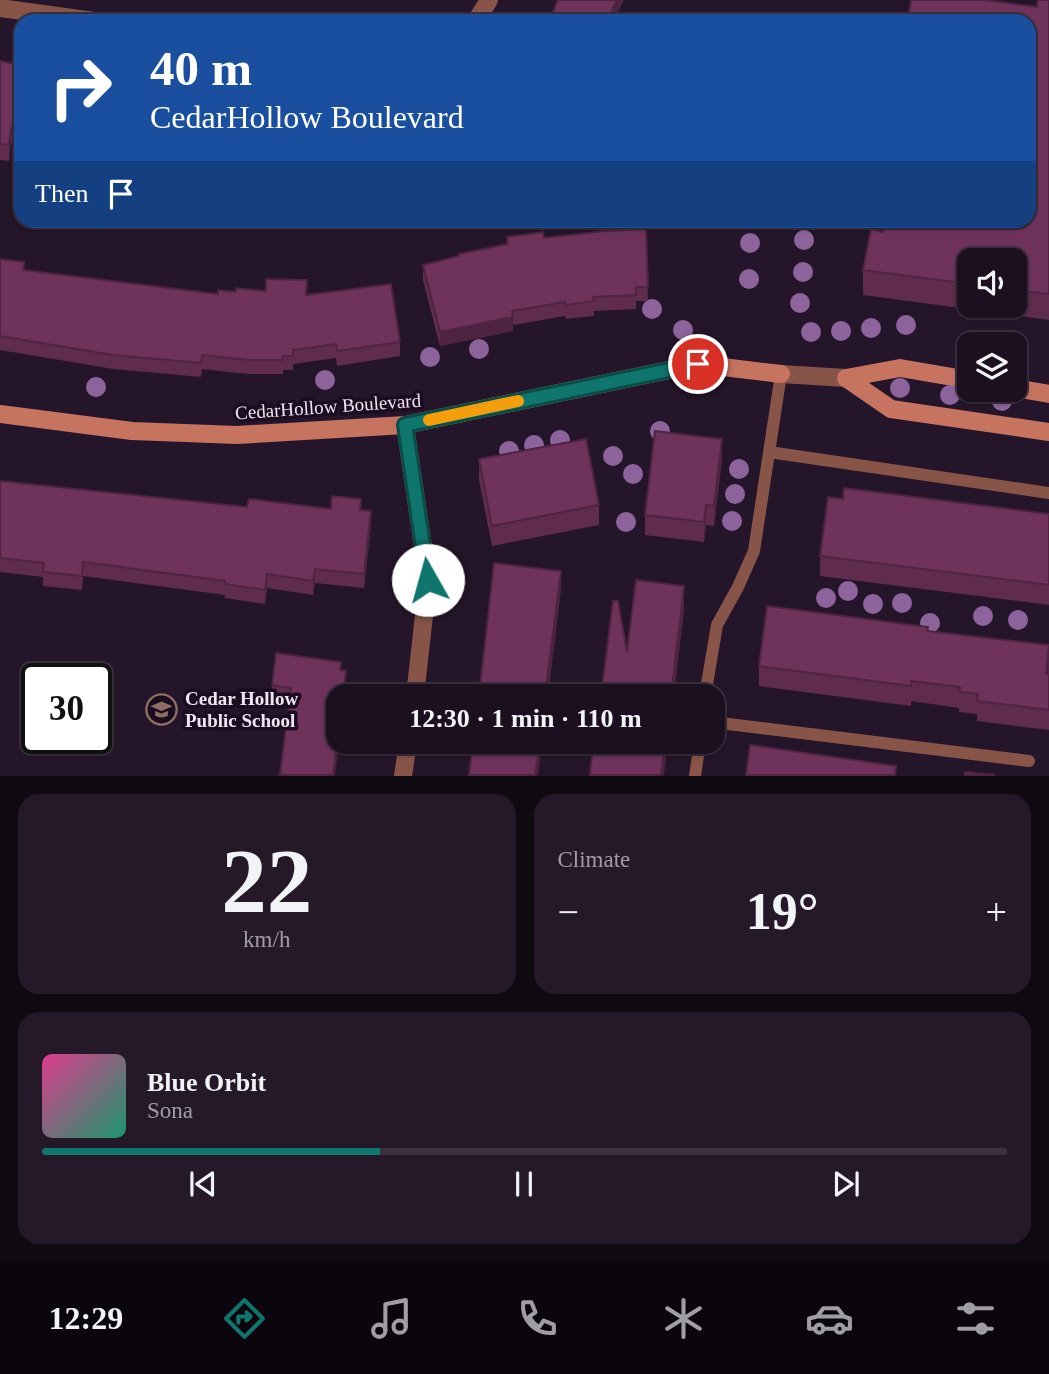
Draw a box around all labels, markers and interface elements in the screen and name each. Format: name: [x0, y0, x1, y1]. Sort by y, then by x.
text: 40 m: [150, 41, 252, 96]
icon: right: [35, 42, 126, 133]
text: CedarHollow Boulevard: [150, 99, 464, 135]
icon: arrive: [102, 175, 140, 213]
text: Then: [35, 179, 88, 208]
map controls: [957, 248, 1027, 402]
button: sound: [957, 248, 1027, 318]
button: layers: [957, 332, 1027, 402]
pin: [668, 334, 728, 394]
icon: arrive: [679, 345, 717, 383]
street label: CedarHollow Boulevard: [234, 389, 422, 423]
position arrow: [391, 543, 465, 617]
speed limit sign: 30: [21, 663, 112, 754]
place label: Cedar Hollow Public School: [185, 688, 298, 731]
school or university icon: Cedar Hollow Public School: [145, 692, 179, 726]
text: 12:30 · 1 min · 110 m: [409, 704, 642, 733]
text: 22: [221, 831, 312, 932]
text: Climate: [558, 847, 630, 872]
text: 19°: [746, 883, 819, 940]
text: −: [558, 891, 579, 933]
text: +: [986, 891, 1007, 933]
text: km/h: [243, 927, 290, 952]
text: Blue Orbit: [147, 1068, 266, 1097]
text: Sona: [147, 1098, 193, 1123]
icon: previous: [184, 1165, 222, 1203]
icon: pause: [505, 1165, 543, 1203]
icon: next: [827, 1165, 865, 1203]
icon: directions: [220, 1294, 269, 1343]
icon: music: [367, 1294, 416, 1343]
icon: phone: [513, 1294, 562, 1343]
icon: climate: [659, 1294, 708, 1343]
icon: car: [805, 1294, 854, 1343]
icon: filters: [951, 1294, 1000, 1343]
text: 12:29: [49, 1300, 123, 1336]

